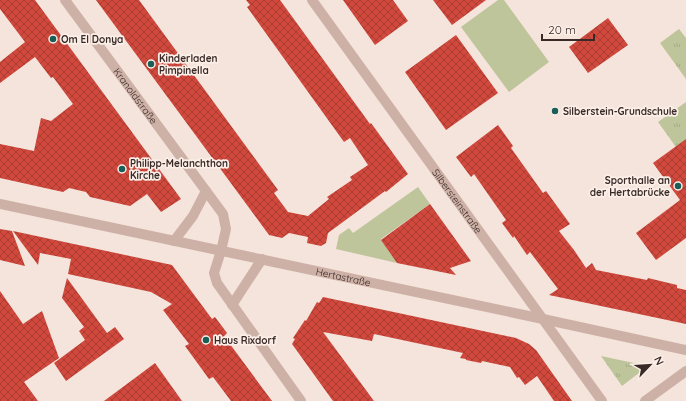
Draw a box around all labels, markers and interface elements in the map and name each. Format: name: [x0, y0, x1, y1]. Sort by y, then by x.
scale bar: [542, 16, 594, 42]
text: 20 m: [548, 22, 576, 37]
place label: Om El Donya: [61, 33, 123, 46]
marker: Om El Donya: [48, 34, 58, 44]
place label: Kinderladen Pimpinella: [159, 52, 218, 77]
marker: Kinderladen Pimpinella: [146, 59, 156, 69]
street label: Kranoldstraße: [110, 66, 160, 127]
place label: Silberstein-Grundschule: [563, 105, 677, 118]
marker: Silberstein-Grundschule: [550, 106, 560, 116]
place label: Philipp-Melanchthon Kirche: [130, 157, 228, 182]
marker: Philipp-Melanchthon Kirche: [117, 164, 127, 174]
street label: Silbersteinstraße: [429, 166, 485, 236]
place label: Sporthalle an der Hertabrücke: [590, 174, 670, 199]
marker: Sporthalle an der Hertabrücke: [673, 181, 683, 191]
street label: Hertastraße: [315, 265, 372, 289]
place label: Haus Rixdorf: [214, 334, 277, 347]
marker: Haus Rixdorf: [201, 335, 211, 345]
north arrow: [630, 345, 670, 385]
text: N: [651, 354, 667, 367]

